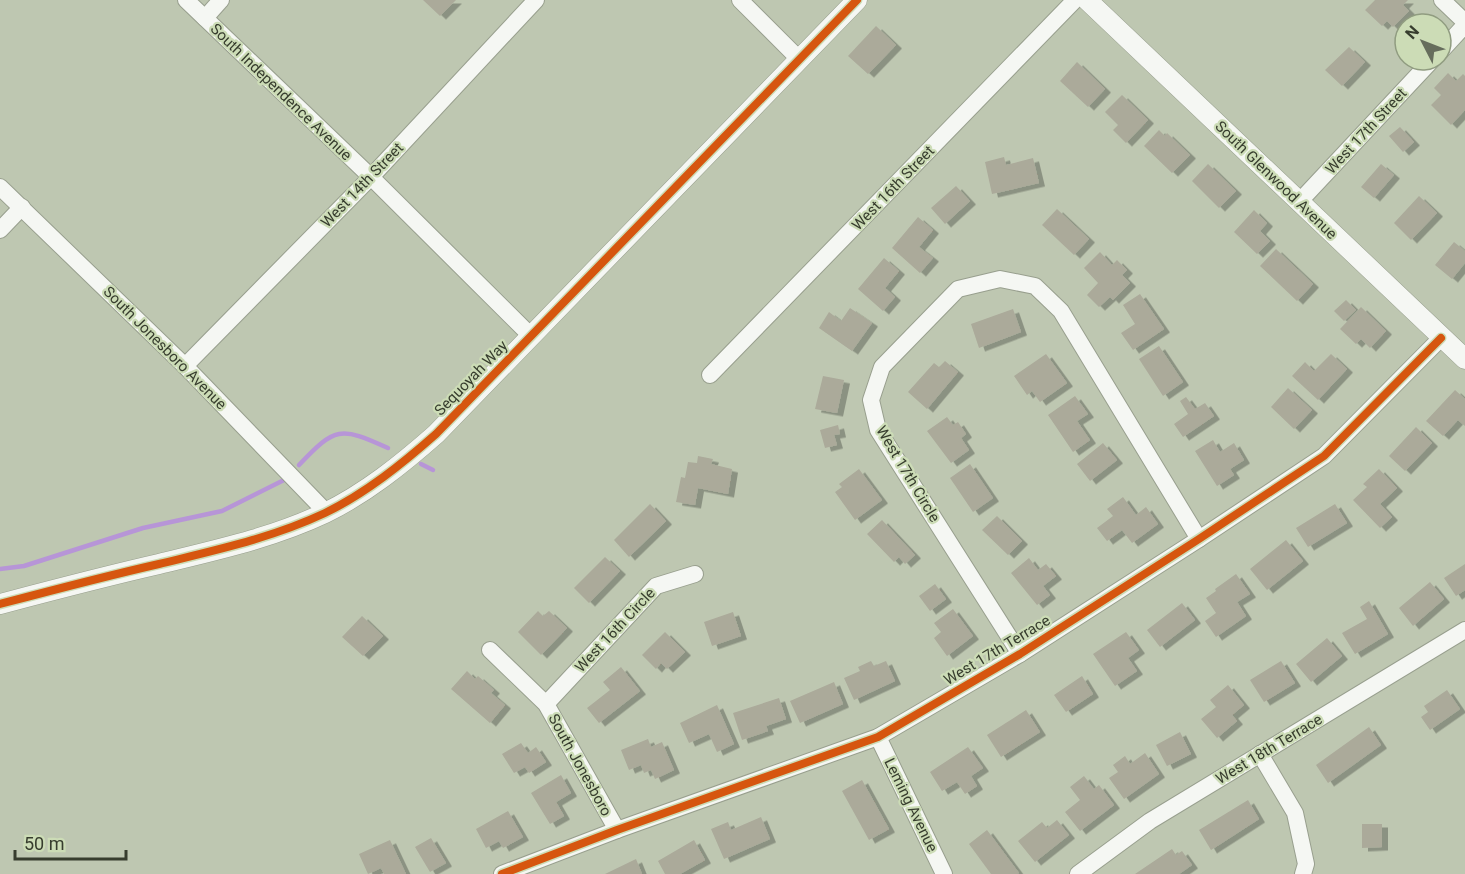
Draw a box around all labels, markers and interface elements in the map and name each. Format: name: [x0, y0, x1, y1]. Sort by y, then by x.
north arrow: [1393, 12, 1453, 72]
street label: South Independence Avenue: [207, 20, 355, 164]
text: N: [1401, 22, 1423, 43]
street label: West 17th Street: [1322, 84, 1410, 178]
street label: South Glenwood Avenue: [1211, 117, 1341, 243]
street label: West 14th Street: [317, 139, 407, 231]
street label: West 16th Street: [848, 142, 938, 234]
street label: South Jonesboro Avenue: [100, 283, 230, 413]
street label: Sequoyah Way: [431, 337, 511, 419]
street label: West 17th Circle: [872, 423, 944, 525]
street label: West 16th Circle: [571, 584, 659, 676]
street label: West 17th Terrace: [941, 611, 1053, 689]
street label: West 18th Terrace: [1213, 710, 1325, 788]
street label: South Jonesboro: [545, 711, 615, 819]
street label: Leming Avenue: [880, 755, 942, 855]
scale bar: [15, 823, 126, 861]
text: 50 m: [24, 833, 64, 854]

